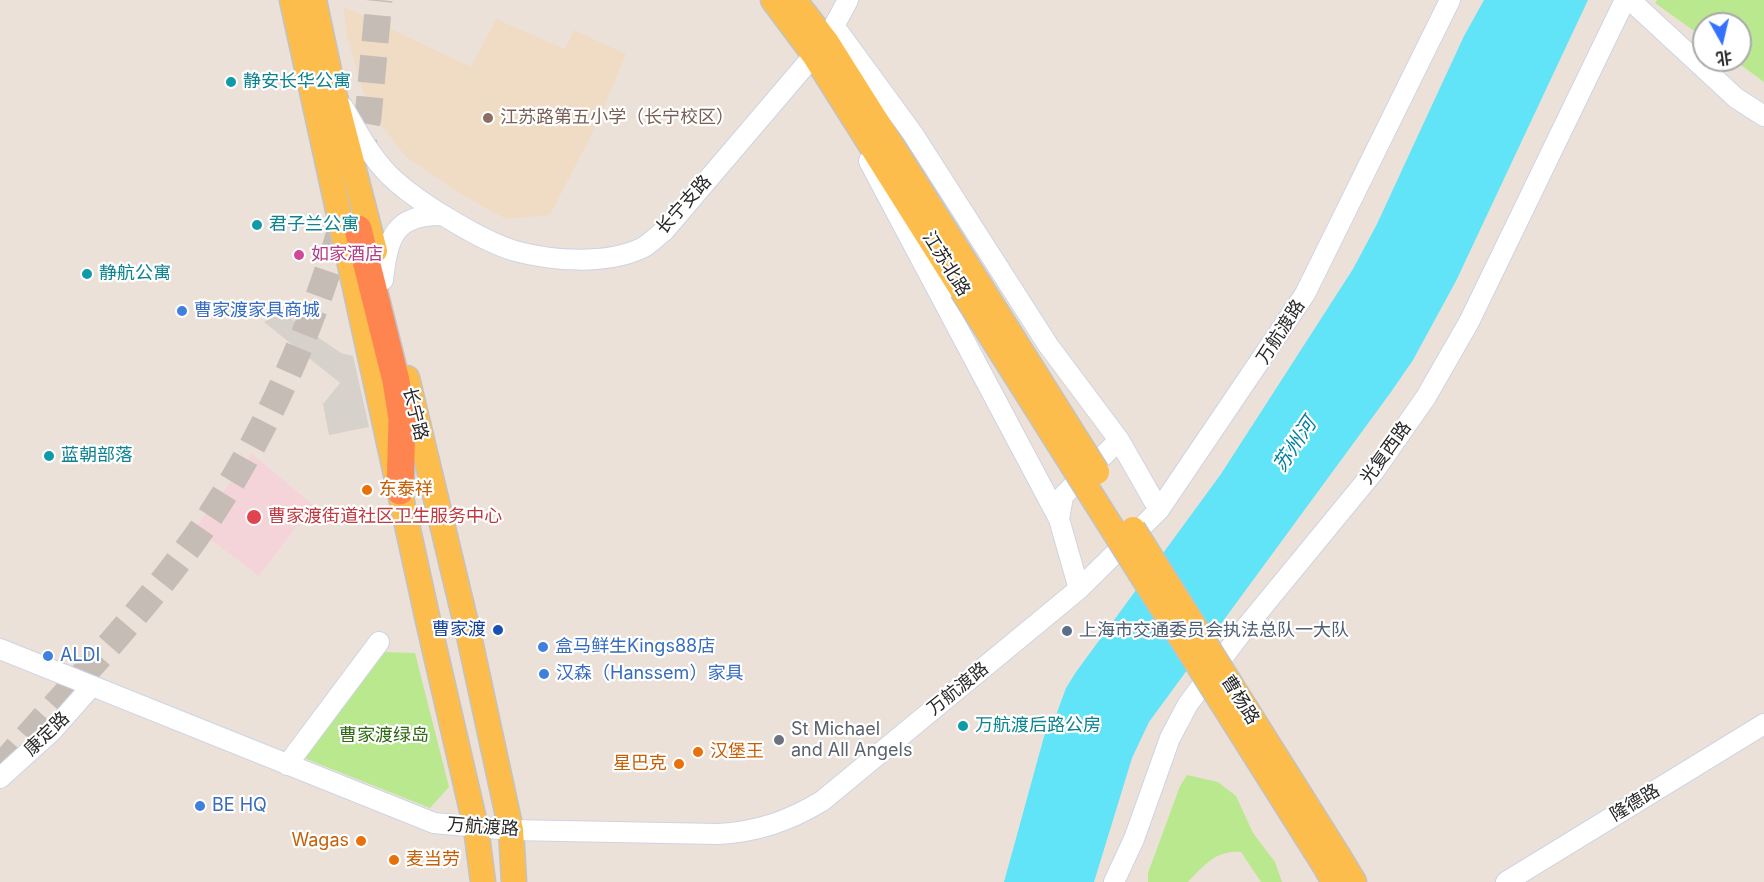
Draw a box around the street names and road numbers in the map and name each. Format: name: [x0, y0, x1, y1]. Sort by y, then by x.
street label: 长宁支路: [652, 171, 716, 239]
street label: 江苏北路: [918, 228, 974, 300]
street label: 万航渡路: [1252, 296, 1310, 368]
street label: 长宁路: [398, 385, 432, 443]
street label: 光复西路: [1356, 418, 1416, 488]
street label: 万航渡路: [923, 658, 993, 720]
street label: 曹杨路: [1217, 671, 1263, 729]
street label: 康定路: [20, 707, 74, 761]
street label: 隆德路: [1606, 780, 1664, 826]
street label: 万航渡路: [446, 814, 520, 840]

